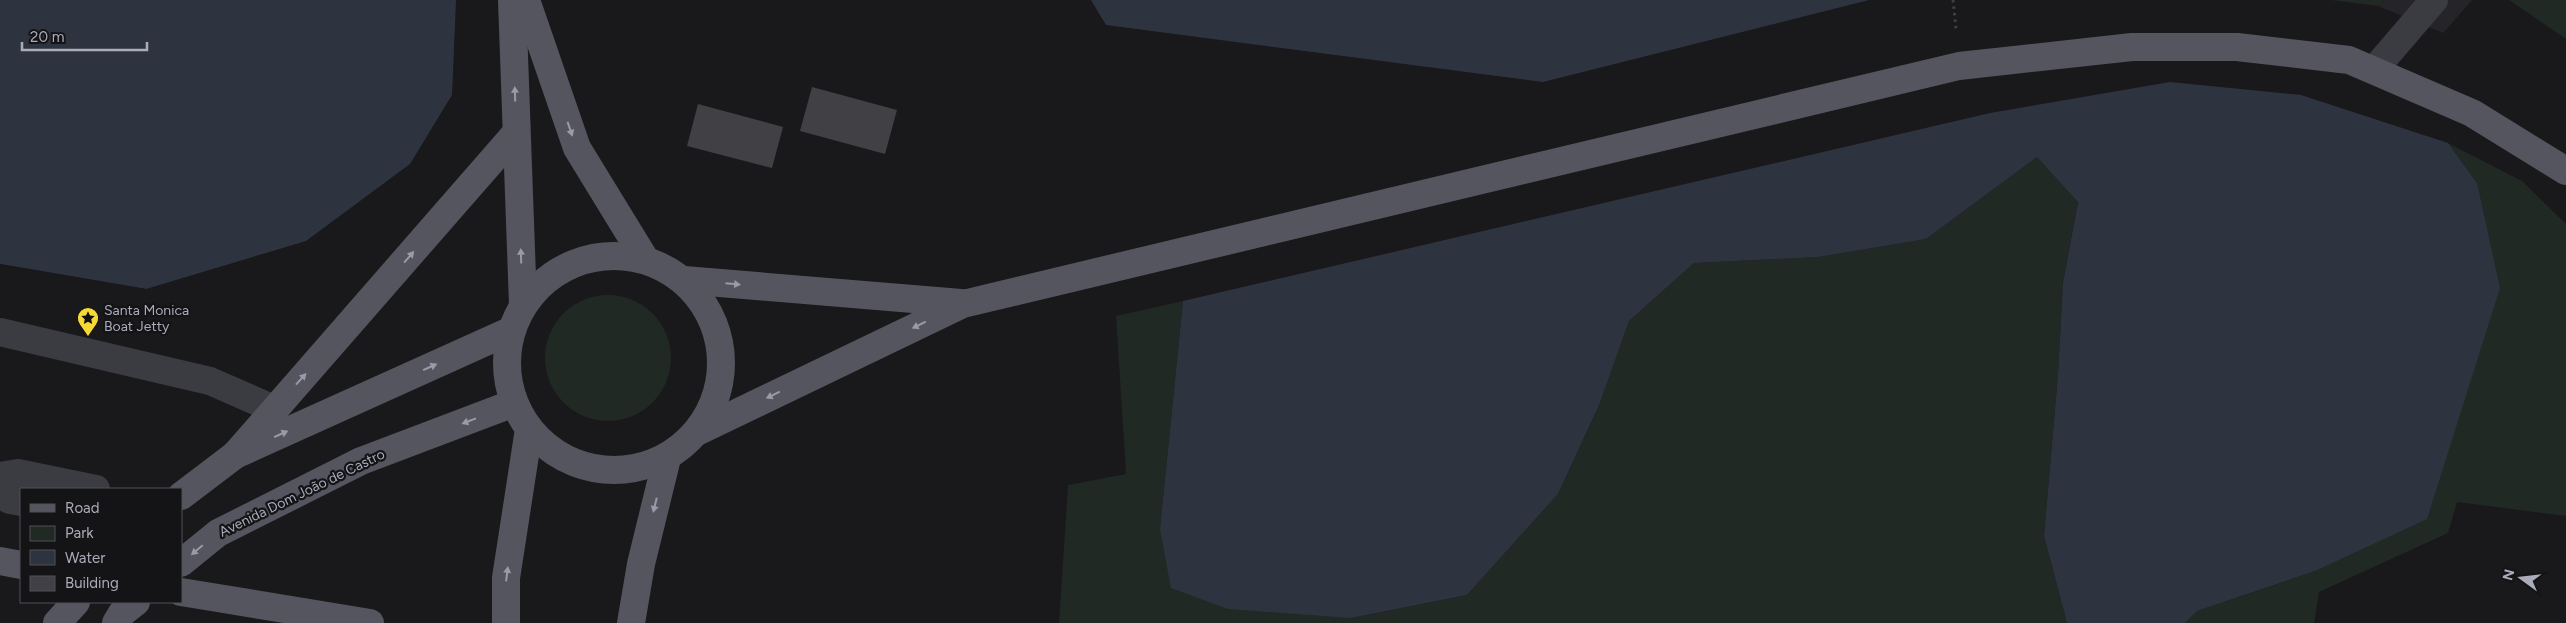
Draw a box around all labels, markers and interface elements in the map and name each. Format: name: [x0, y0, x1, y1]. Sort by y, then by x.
scale bar: [22, 20, 148, 52]
text: 20 m: [30, 28, 64, 46]
one-way arrow: [511, 86, 519, 102]
one-way arrow: [567, 121, 574, 136]
one-way arrow: [517, 248, 525, 264]
one-way arrow: [403, 250, 414, 263]
one-way arrow: [725, 281, 741, 289]
place label: Santa Monica Boat Jetty: [104, 302, 189, 335]
place icon: Santa Monica Boat Jetty: [76, 306, 100, 337]
one-way arrow: [912, 321, 926, 329]
one-way arrow: [422, 363, 437, 371]
one-way arrow: [295, 373, 307, 385]
one-way arrow: [766, 391, 780, 399]
one-way arrow: [461, 418, 476, 425]
one-way arrow: [274, 429, 288, 437]
street label: Avenida Dom João de Castro: [216, 445, 388, 541]
legend: [20, 488, 182, 603]
one-way arrow: [651, 497, 659, 512]
text: Road: [65, 499, 100, 517]
text: Park: [65, 524, 94, 542]
one-way arrow: [191, 545, 204, 556]
text: Water: [65, 549, 105, 567]
north arrow: [2496, 553, 2546, 603]
one-way arrow: [503, 566, 511, 582]
text: N: [2499, 567, 2519, 582]
text: Building: [65, 574, 119, 592]

